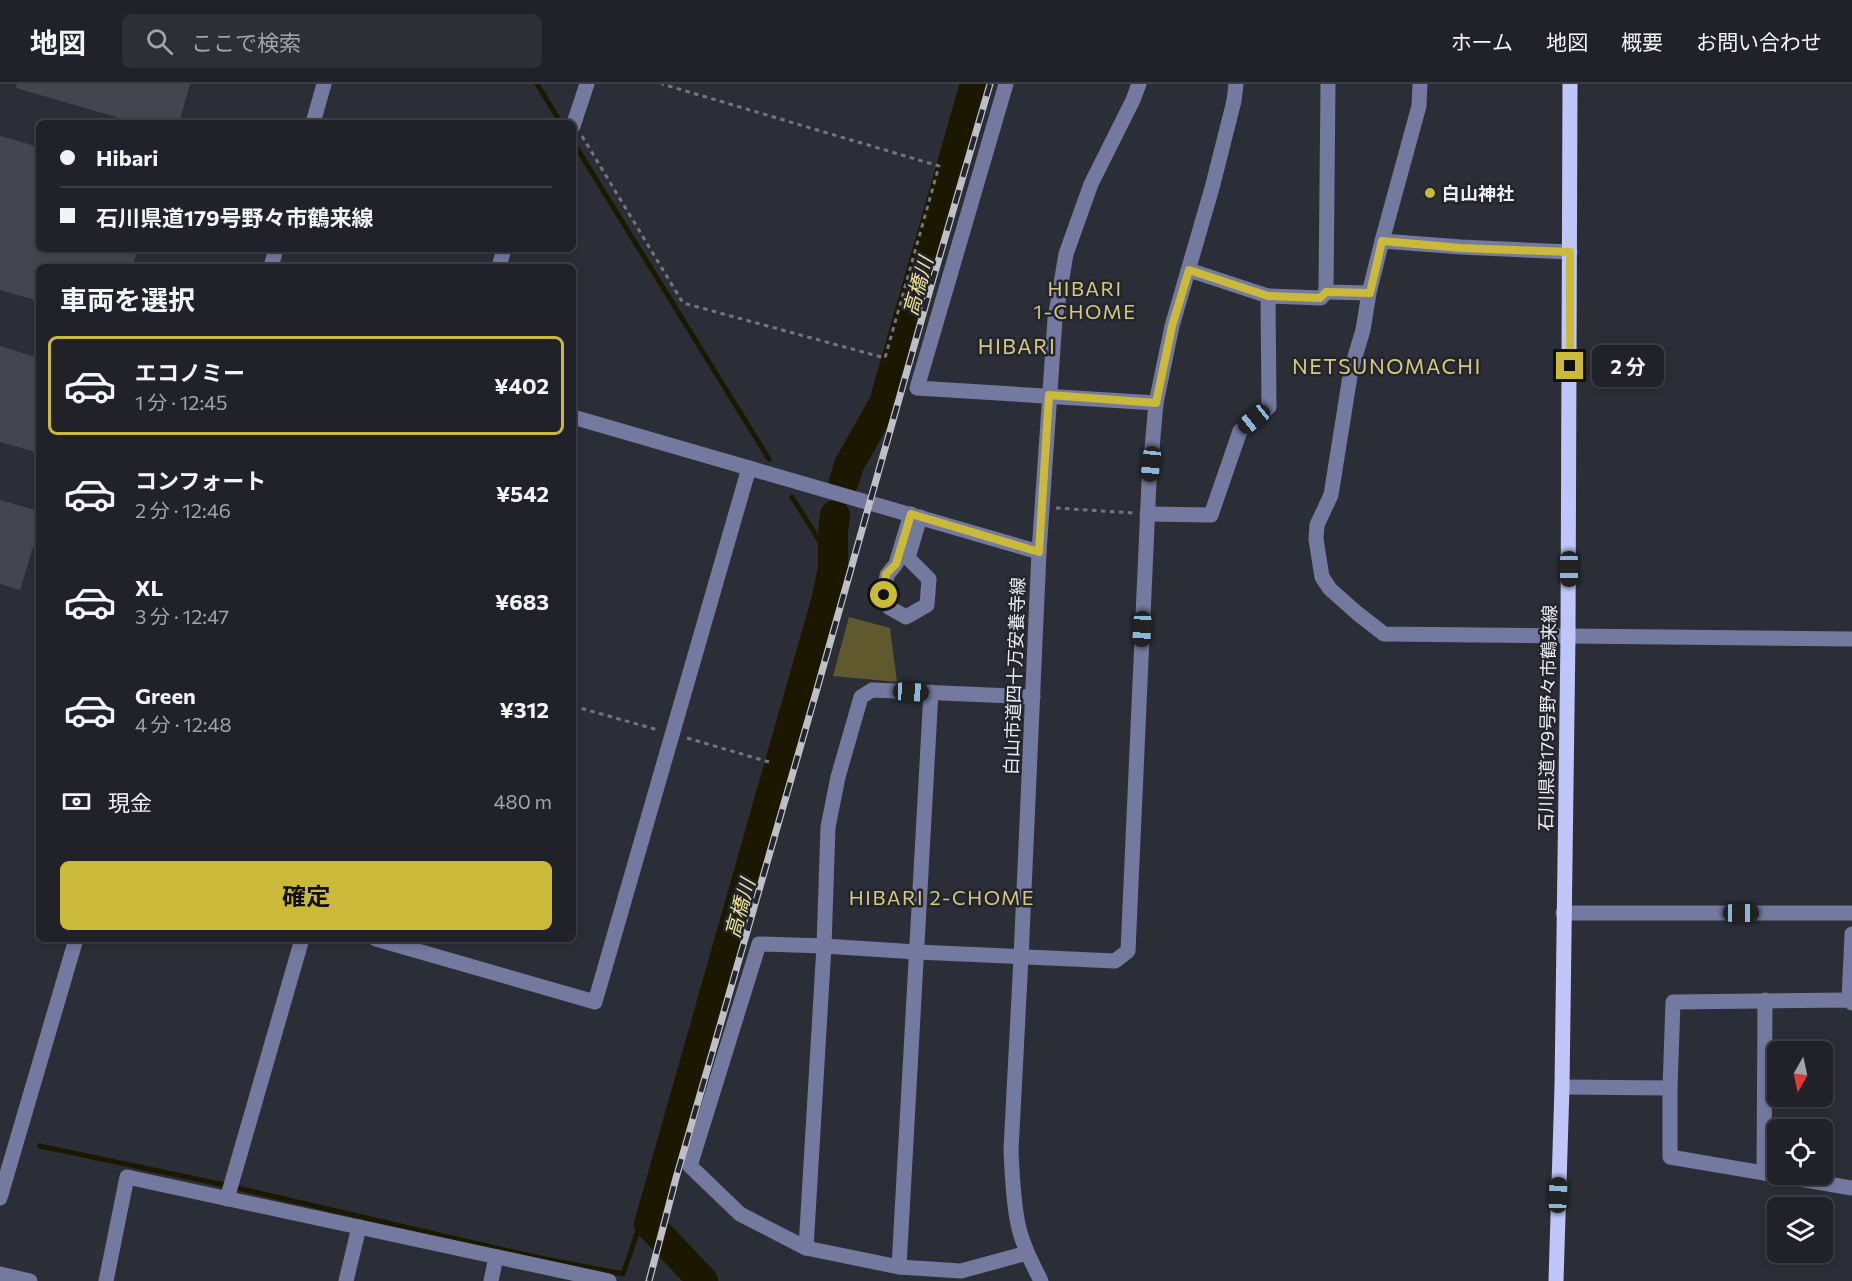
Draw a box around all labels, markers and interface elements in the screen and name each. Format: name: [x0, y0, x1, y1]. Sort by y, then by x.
search box: [122, 14, 542, 68]
text: 地図: [30, 25, 86, 59]
icon: search: [143, 25, 176, 58]
text: ここで検索: [191, 29, 301, 56]
text: ホーム: [1451, 29, 1513, 54]
text: 地図: [1546, 29, 1588, 54]
text: 概要: [1621, 29, 1663, 54]
text: お問い合わせ: [1696, 29, 1822, 54]
text: Hibari: [96, 144, 158, 171]
place label: 白山神社: [1442, 182, 1514, 204]
marker: 白山神社: [1423, 186, 1437, 200]
text: 石川県道179号野々市鶴来線: [96, 204, 373, 231]
water label: 高橋川: [897, 252, 937, 318]
district label: HIBARI 1-CHOME: [1033, 276, 1137, 323]
text: 車両を選択: [60, 283, 195, 316]
district label: HIBARI: [978, 333, 1056, 358]
callout: 2 分: [1591, 345, 1663, 387]
route end: [1556, 352, 1583, 379]
district label: NETSUNOMACHI: [1292, 353, 1482, 378]
text: 2 分: [1610, 354, 1646, 378]
icon: car: [63, 359, 117, 413]
text: エコノミー: [135, 359, 245, 386]
text: ¥402: [494, 372, 549, 399]
text: 1 分 · 12:45: [135, 390, 228, 414]
car: [1234, 401, 1274, 437]
car: [1140, 445, 1162, 483]
icon: car: [63, 467, 117, 521]
text: コンフォート: [135, 467, 266, 494]
text: ¥542: [496, 480, 549, 507]
text: 2 分 · 12:46: [135, 498, 231, 522]
car: [1560, 551, 1578, 587]
text: XL: [135, 574, 163, 601]
icon: car: [63, 575, 117, 629]
street label: 白山市道四十万安養寺線: [1000, 577, 1028, 775]
route start: [870, 581, 897, 608]
text: ¥683: [495, 588, 549, 615]
text: 3 分 · 12:47: [135, 604, 229, 628]
street label: 石川県道179号野々市鶴来線: [1534, 605, 1560, 831]
car: [1132, 611, 1152, 647]
text: Green: [135, 682, 196, 709]
car: [893, 682, 929, 702]
icon: car: [63, 683, 117, 737]
text: ¥312: [500, 696, 549, 723]
text: 4 分 · 12:48: [135, 712, 232, 736]
icon: cash: [60, 785, 93, 818]
text: 現金: [108, 789, 152, 816]
text: 480 m: [494, 789, 552, 813]
button: 確定: [60, 861, 552, 930]
water label: 高橋川: [719, 874, 759, 940]
district label: HIBARI 2-CHOME: [849, 885, 1035, 909]
car: [1723, 904, 1759, 922]
north arrow: [1767, 1041, 1833, 1107]
map controls: [1767, 1041, 1833, 1263]
button: locate: [1767, 1119, 1833, 1185]
car: [1548, 1177, 1568, 1213]
button: layers: [1767, 1197, 1833, 1263]

